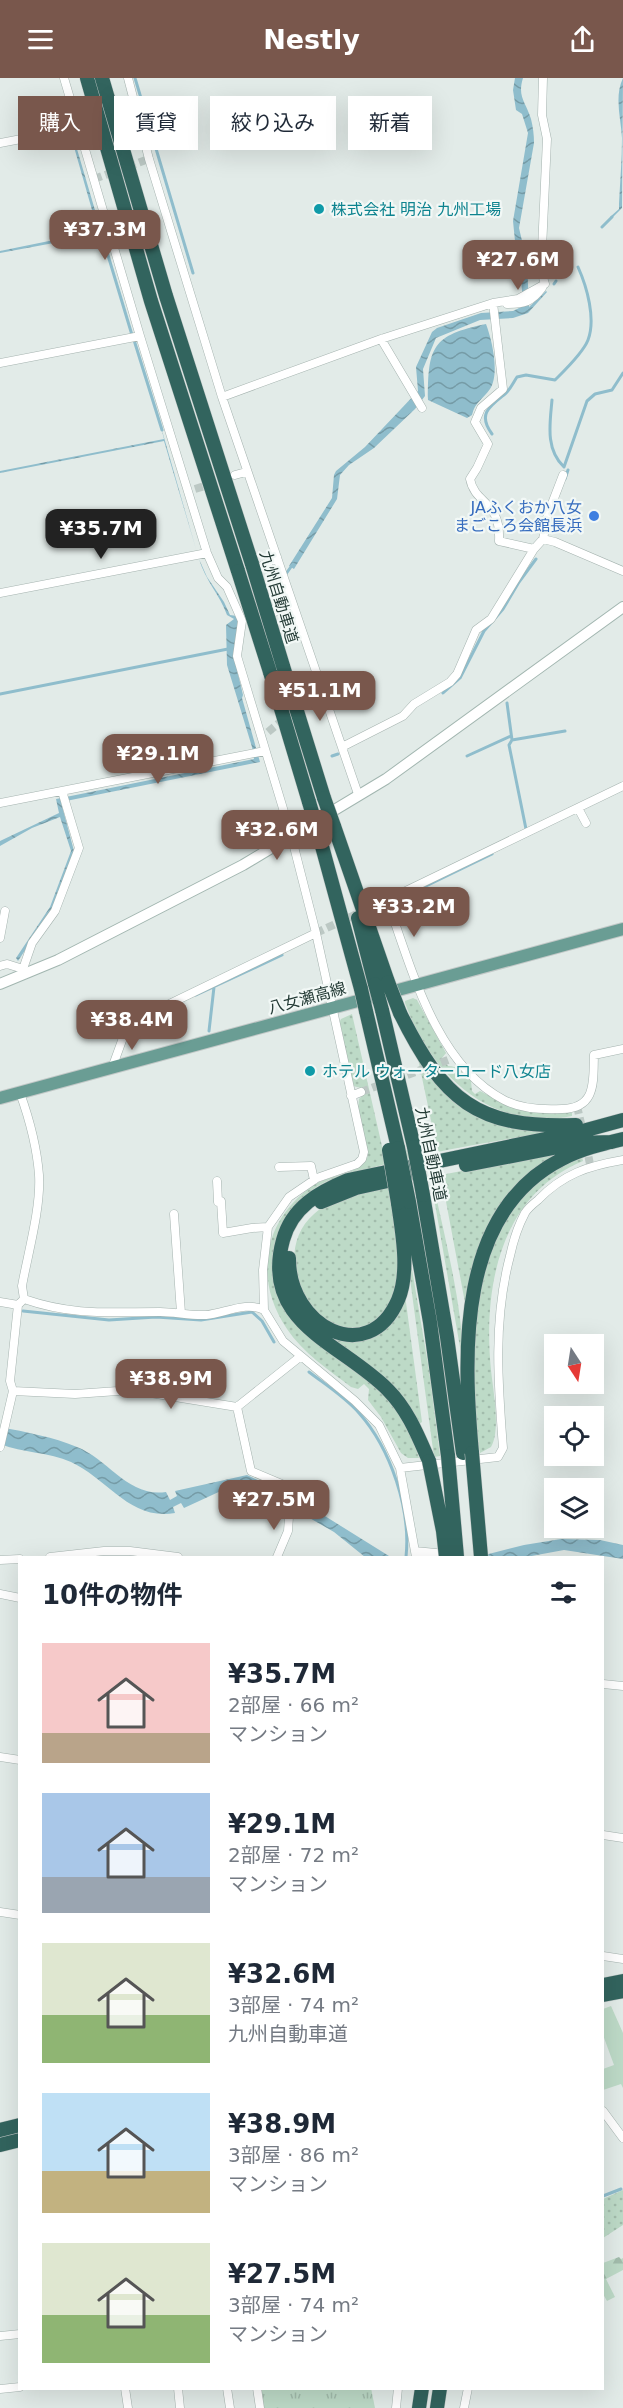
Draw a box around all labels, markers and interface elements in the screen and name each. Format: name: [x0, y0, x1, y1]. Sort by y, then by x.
icon: menu: [24, 23, 57, 56]
icon: share: [566, 23, 599, 56]
text: Nestly: [263, 24, 360, 55]
chip: 購入: [18, 96, 102, 150]
chip: 賃貸: [114, 96, 198, 150]
chip: 絞り込み: [210, 96, 336, 150]
chip: 新着: [348, 96, 432, 150]
place label: 株式会社 明治 九州工場: [331, 200, 501, 219]
marker: 株式会社 明治 九州工場: [312, 202, 326, 216]
pin: ¥37.3M: [56, 210, 154, 261]
text: ¥37.3M: [63, 217, 147, 241]
pin: ¥27.6M: [469, 240, 567, 291]
text: ¥27.6M: [476, 247, 560, 271]
place label: JAふくおか八女 まごころ会館長浜: [454, 498, 582, 535]
pin: ¥35.7M: [52, 509, 150, 560]
marker: JAふくおか八女 まごころ会館長浜: [587, 509, 601, 523]
text: ¥35.7M: [59, 516, 143, 540]
street label: 九州自動車道: [256, 548, 302, 646]
pin: ¥51.1M: [271, 671, 369, 722]
text: ¥51.1M: [278, 678, 362, 702]
pin: ¥29.1M: [109, 734, 207, 785]
text: ¥29.1M: [116, 741, 200, 765]
pin: ¥32.6M: [228, 810, 326, 861]
text: ¥32.6M: [235, 817, 319, 841]
pin: ¥33.2M: [365, 887, 463, 938]
text: ¥33.2M: [372, 894, 456, 918]
street label: 八女瀬高線: [266, 978, 348, 1018]
pin: ¥38.4M: [83, 1000, 181, 1051]
text: ¥38.4M: [90, 1007, 174, 1031]
place label: ホテル ウォーターロード八女店: [322, 1062, 551, 1081]
marker: ホテル ウォーターロード八女店: [303, 1064, 317, 1078]
street label: 九州自動車道: [412, 1105, 450, 1203]
north arrow: [544, 1334, 604, 1394]
map controls: [544, 1334, 604, 1538]
pin: ¥38.9M: [122, 1359, 220, 1410]
text: ¥38.9M: [129, 1366, 213, 1390]
button: locate: [544, 1406, 604, 1466]
button: layers: [544, 1478, 604, 1538]
pin: ¥27.5M: [225, 1480, 323, 1531]
text: ¥27.5M: [232, 1487, 316, 1511]
icon: filters: [547, 1576, 580, 1609]
text: 10件の物件: [42, 1580, 182, 1610]
text: ¥35.7M: [228, 1659, 336, 1689]
icon: home: [90, 1667, 162, 1739]
text: 2部屋 · 66 m²: [228, 1693, 359, 1717]
text: マンション: [228, 1722, 328, 1746]
text: ¥29.1M: [228, 1809, 336, 1839]
icon: home: [90, 1817, 162, 1889]
text: 2部屋 · 72 m²: [228, 1843, 359, 1867]
text: マンション: [228, 1872, 328, 1896]
text: ¥32.6M: [228, 1959, 336, 1989]
icon: home: [90, 1967, 162, 2039]
text: 3部屋 · 74 m²: [228, 1993, 359, 2017]
text: 九州自動車道: [228, 2022, 348, 2046]
text: ¥38.9M: [228, 2109, 336, 2139]
icon: home: [90, 2117, 162, 2189]
text: 3部屋 · 86 m²: [228, 2143, 359, 2167]
text: マンション: [228, 2172, 328, 2196]
text: ¥27.5M: [228, 2259, 336, 2289]
icon: home: [90, 2267, 162, 2339]
text: 3部屋 · 74 m²: [228, 2293, 359, 2317]
text: マンション: [228, 2322, 328, 2346]

